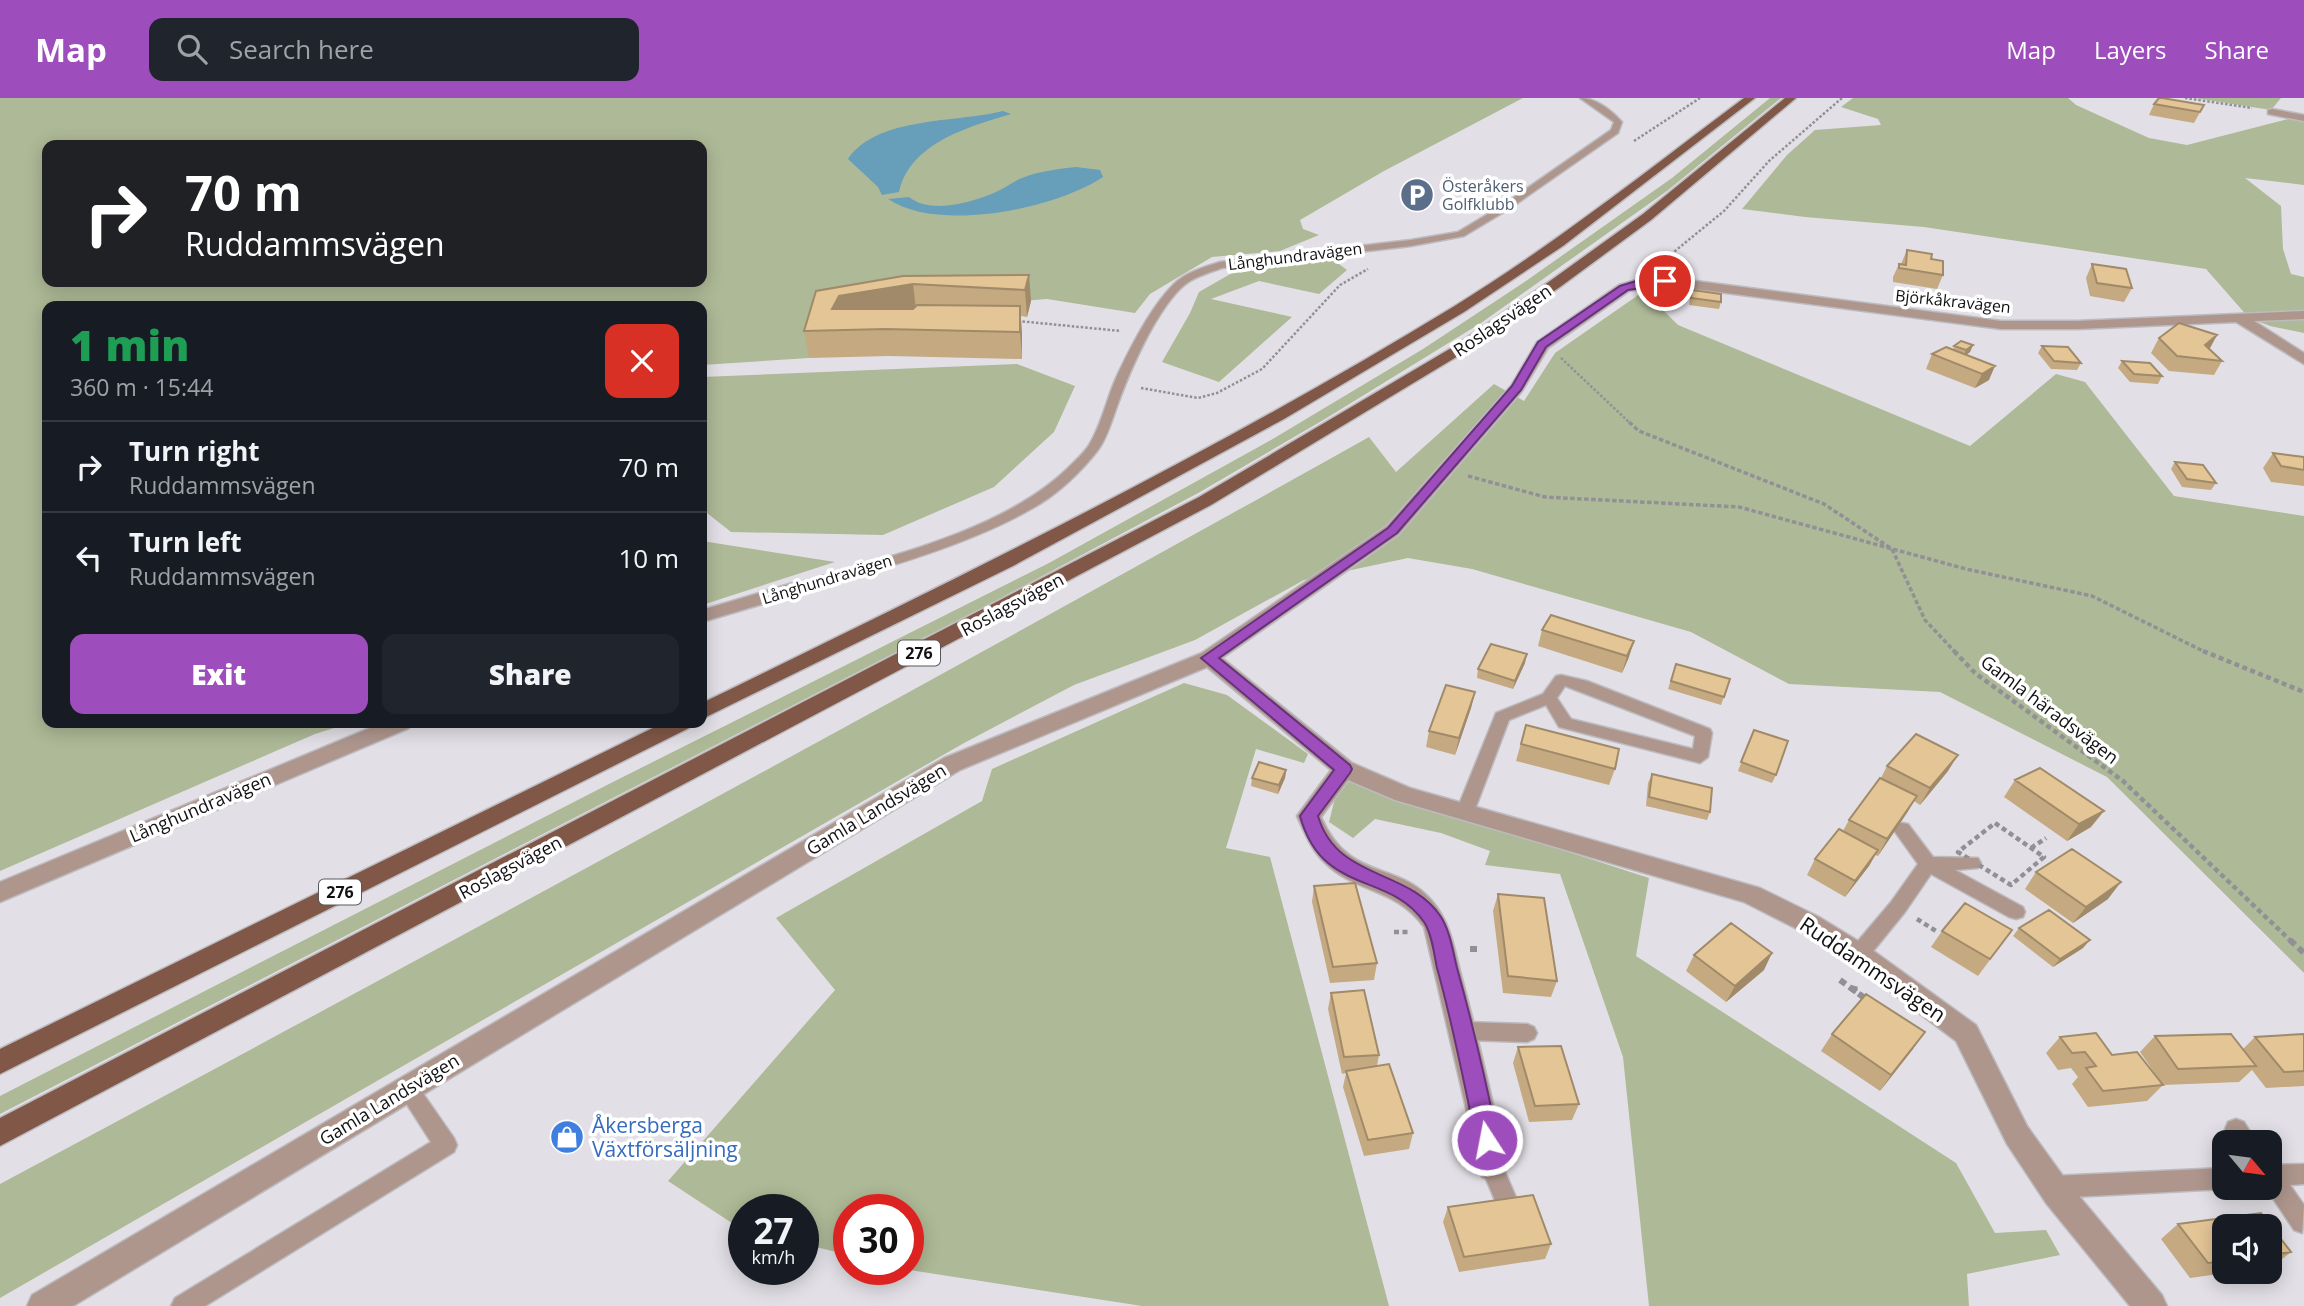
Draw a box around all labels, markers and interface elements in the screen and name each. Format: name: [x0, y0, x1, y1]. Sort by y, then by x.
search box: [149, 18, 639, 81]
text: Map: [35, 27, 107, 72]
icon: search: [173, 30, 211, 68]
text: Search here: [229, 31, 374, 67]
text: Map: [2006, 33, 2056, 66]
text: Layers: [2094, 33, 2167, 66]
text: Share: [2205, 33, 2269, 66]
text: 70 m: [185, 159, 302, 225]
icon: right: [70, 168, 161, 259]
place label: Österåkers Golfklubb: [1442, 175, 1524, 215]
parking icon: Österåkers Golfklubb: [1398, 176, 1436, 214]
text: Ruddammsvägen: [185, 222, 445, 265]
street label: Långhundravägen: [1227, 237, 1363, 275]
pin: [1635, 251, 1695, 311]
icon: arrive: [1646, 262, 1684, 300]
street label: Roslagsvägen: [1448, 278, 1556, 362]
street label: Björkåkravägen: [1894, 284, 2012, 318]
text: 1 min: [70, 316, 189, 373]
button: close: [605, 324, 679, 398]
text: 360 m · 15:44: [70, 371, 213, 403]
text: Turn right: [129, 433, 260, 469]
icon: right: [70, 448, 108, 486]
text: 70 m: [618, 449, 679, 485]
text: Ruddammsvägen: [129, 469, 316, 501]
text: Turn left: [129, 524, 241, 560]
icon: left: [70, 539, 108, 577]
text: 10 m: [618, 540, 679, 576]
street label: Långhundravägen: [759, 549, 895, 609]
text: Ruddammsvägen: [129, 560, 316, 592]
street label: Roslagsvägen: [956, 567, 1068, 641]
button: Exit: [70, 634, 368, 714]
button: Share: [382, 634, 679, 714]
road number: 276: [898, 640, 940, 666]
street label: Gamla häradsvägen: [1976, 649, 2124, 769]
street label: Gamla Landsvägen: [802, 758, 950, 860]
street label: Långhundravägen: [126, 766, 274, 848]
street label: Roslagsvägen: [454, 830, 566, 904]
road number: 276: [319, 880, 361, 904]
street label: Ruddammsvägen: [1795, 910, 1951, 1028]
street label: Gamla Landsvägen: [315, 1048, 463, 1150]
position arrow: [1450, 1103, 1524, 1177]
place label: Åkersberga Växtförsäljning: [592, 1111, 738, 1163]
shop icon: Åkersberga Växtförsäljning: [548, 1118, 586, 1156]
north arrow: [2212, 1130, 2282, 1200]
map controls: [2212, 1130, 2282, 1284]
speed limit sign: 30: [833, 1194, 924, 1285]
text: 27: [753, 1207, 794, 1254]
button: sound: [2212, 1214, 2282, 1284]
text: km/h: [752, 1245, 795, 1269]

